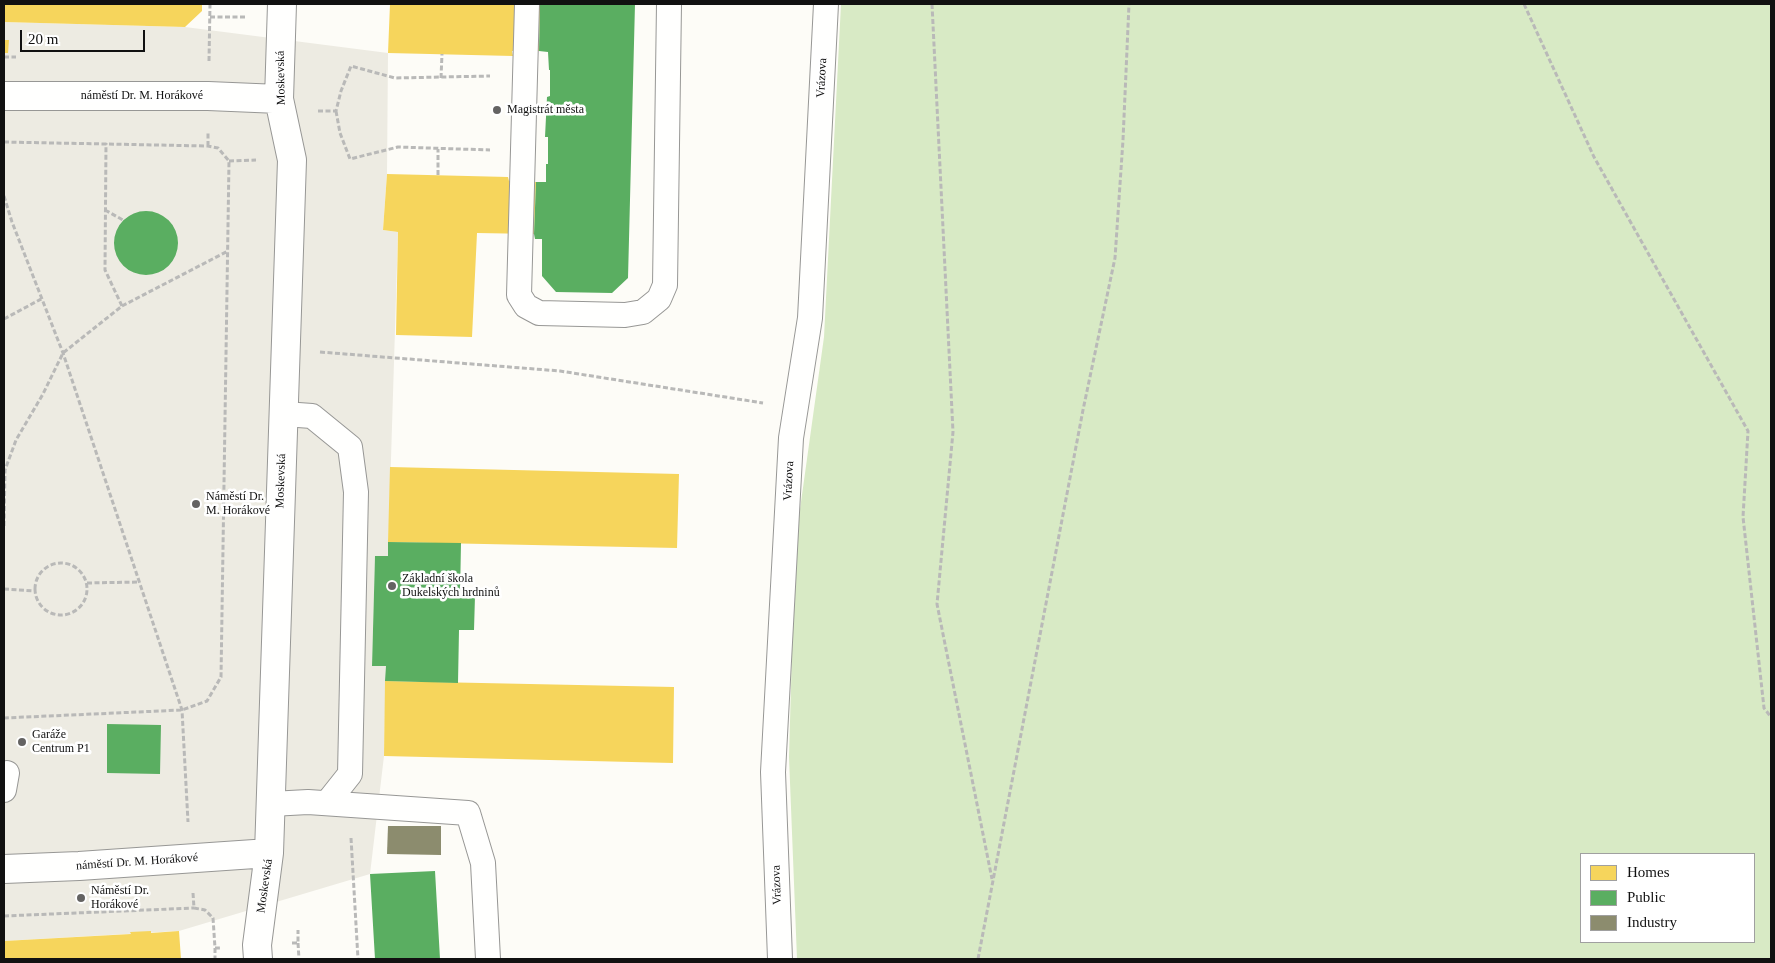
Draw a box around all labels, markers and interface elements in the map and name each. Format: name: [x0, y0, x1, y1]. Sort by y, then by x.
scale bar: [22, 20, 148, 52]
text: 20 m: [28, 31, 58, 47]
street label: Moskevská: [273, 51, 289, 105]
street label: Vrázova: [814, 58, 830, 98]
street label: náměstí Dr. M. Horákové: [81, 89, 203, 103]
place label: Magistrát města: [507, 103, 584, 117]
marker: Magistrát města: [491, 104, 503, 116]
street label: Moskevská: [273, 453, 289, 509]
street label: Vrázova: [781, 461, 797, 501]
place label: Náměstí Dr. M. Horákové: [206, 490, 270, 518]
marker: Náměstí Dr. M. Horákové: [190, 498, 202, 510]
place label: Základní škola Dukelských hrdninů: [402, 572, 500, 600]
marker: Základní škola Dukelských hrdninů: [386, 580, 398, 592]
place label: Garáže Centrum P1: [32, 728, 90, 756]
marker: Garáže Centrum P1: [16, 736, 28, 748]
street label: náměstí Dr. M. Horákové: [75, 851, 199, 873]
legend: [1580, 853, 1755, 943]
street label: Moskevská: [254, 858, 276, 914]
text: Homes: [1627, 864, 1670, 880]
street label: Vrázova: [769, 865, 785, 905]
place label: Náměstí Dr. Horákové: [91, 884, 149, 912]
text: Public: [1627, 889, 1665, 905]
marker: Náměstí Dr. Horákové: [75, 892, 87, 904]
text: Industry: [1627, 914, 1677, 930]

